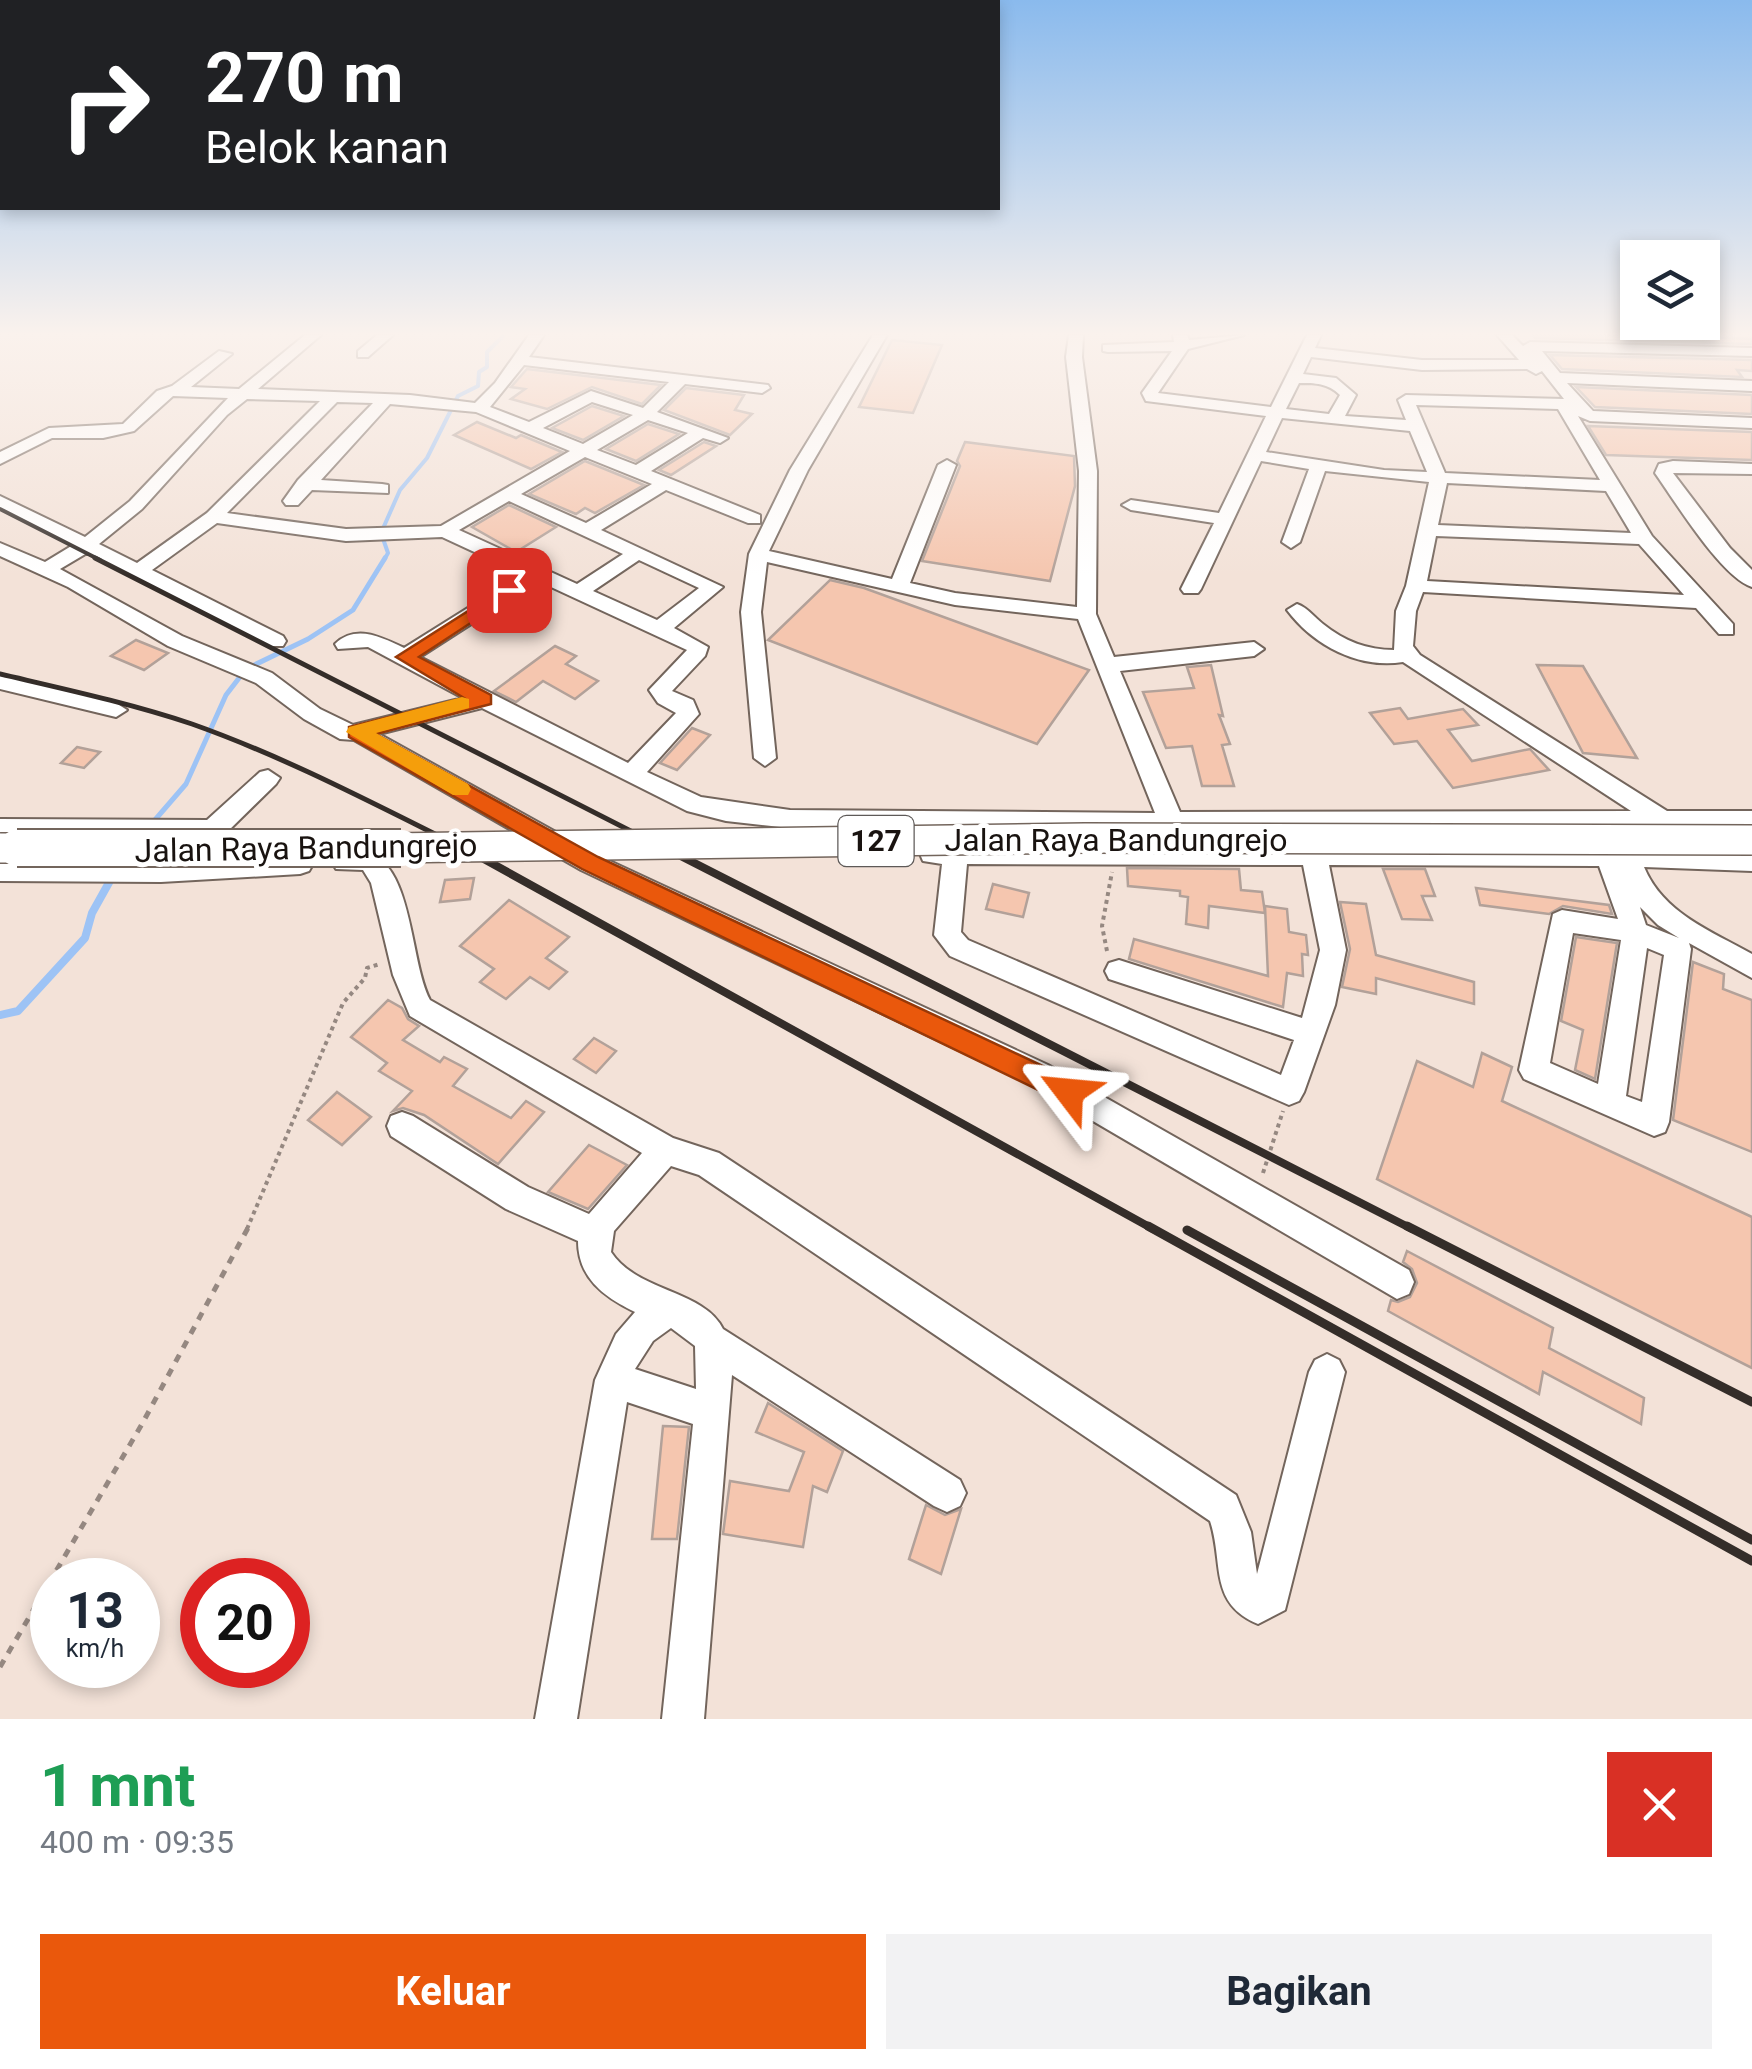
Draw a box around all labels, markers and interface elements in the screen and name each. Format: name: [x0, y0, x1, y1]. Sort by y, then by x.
text: 270 m: [205, 37, 404, 119]
icon: right: [40, 40, 170, 170]
text: Belok kanan: [205, 121, 449, 174]
map controls: [1620, 240, 1720, 340]
button: layers: [1620, 240, 1720, 340]
pin: [467, 548, 552, 633]
icon: arrive: [482, 563, 537, 618]
road number: 127: [838, 816, 914, 866]
street label: Jalan Raya Bandungrejo: [945, 821, 1287, 859]
street label: Jalan Raya Bandungrejo: [134, 826, 478, 870]
position arrow: [1017, 1040, 1121, 1144]
speed limit sign: 20: [180, 1558, 310, 1688]
text: 13: [66, 1582, 124, 1640]
text: km/h: [66, 1634, 124, 1663]
text: 1 mnt: [40, 1750, 195, 1821]
button: close: [1607, 1752, 1712, 1857]
text: 400 m · 09:35: [40, 1823, 234, 1861]
button: Keluar: [40, 1934, 866, 2049]
button: Bagikan: [886, 1934, 1712, 2049]

